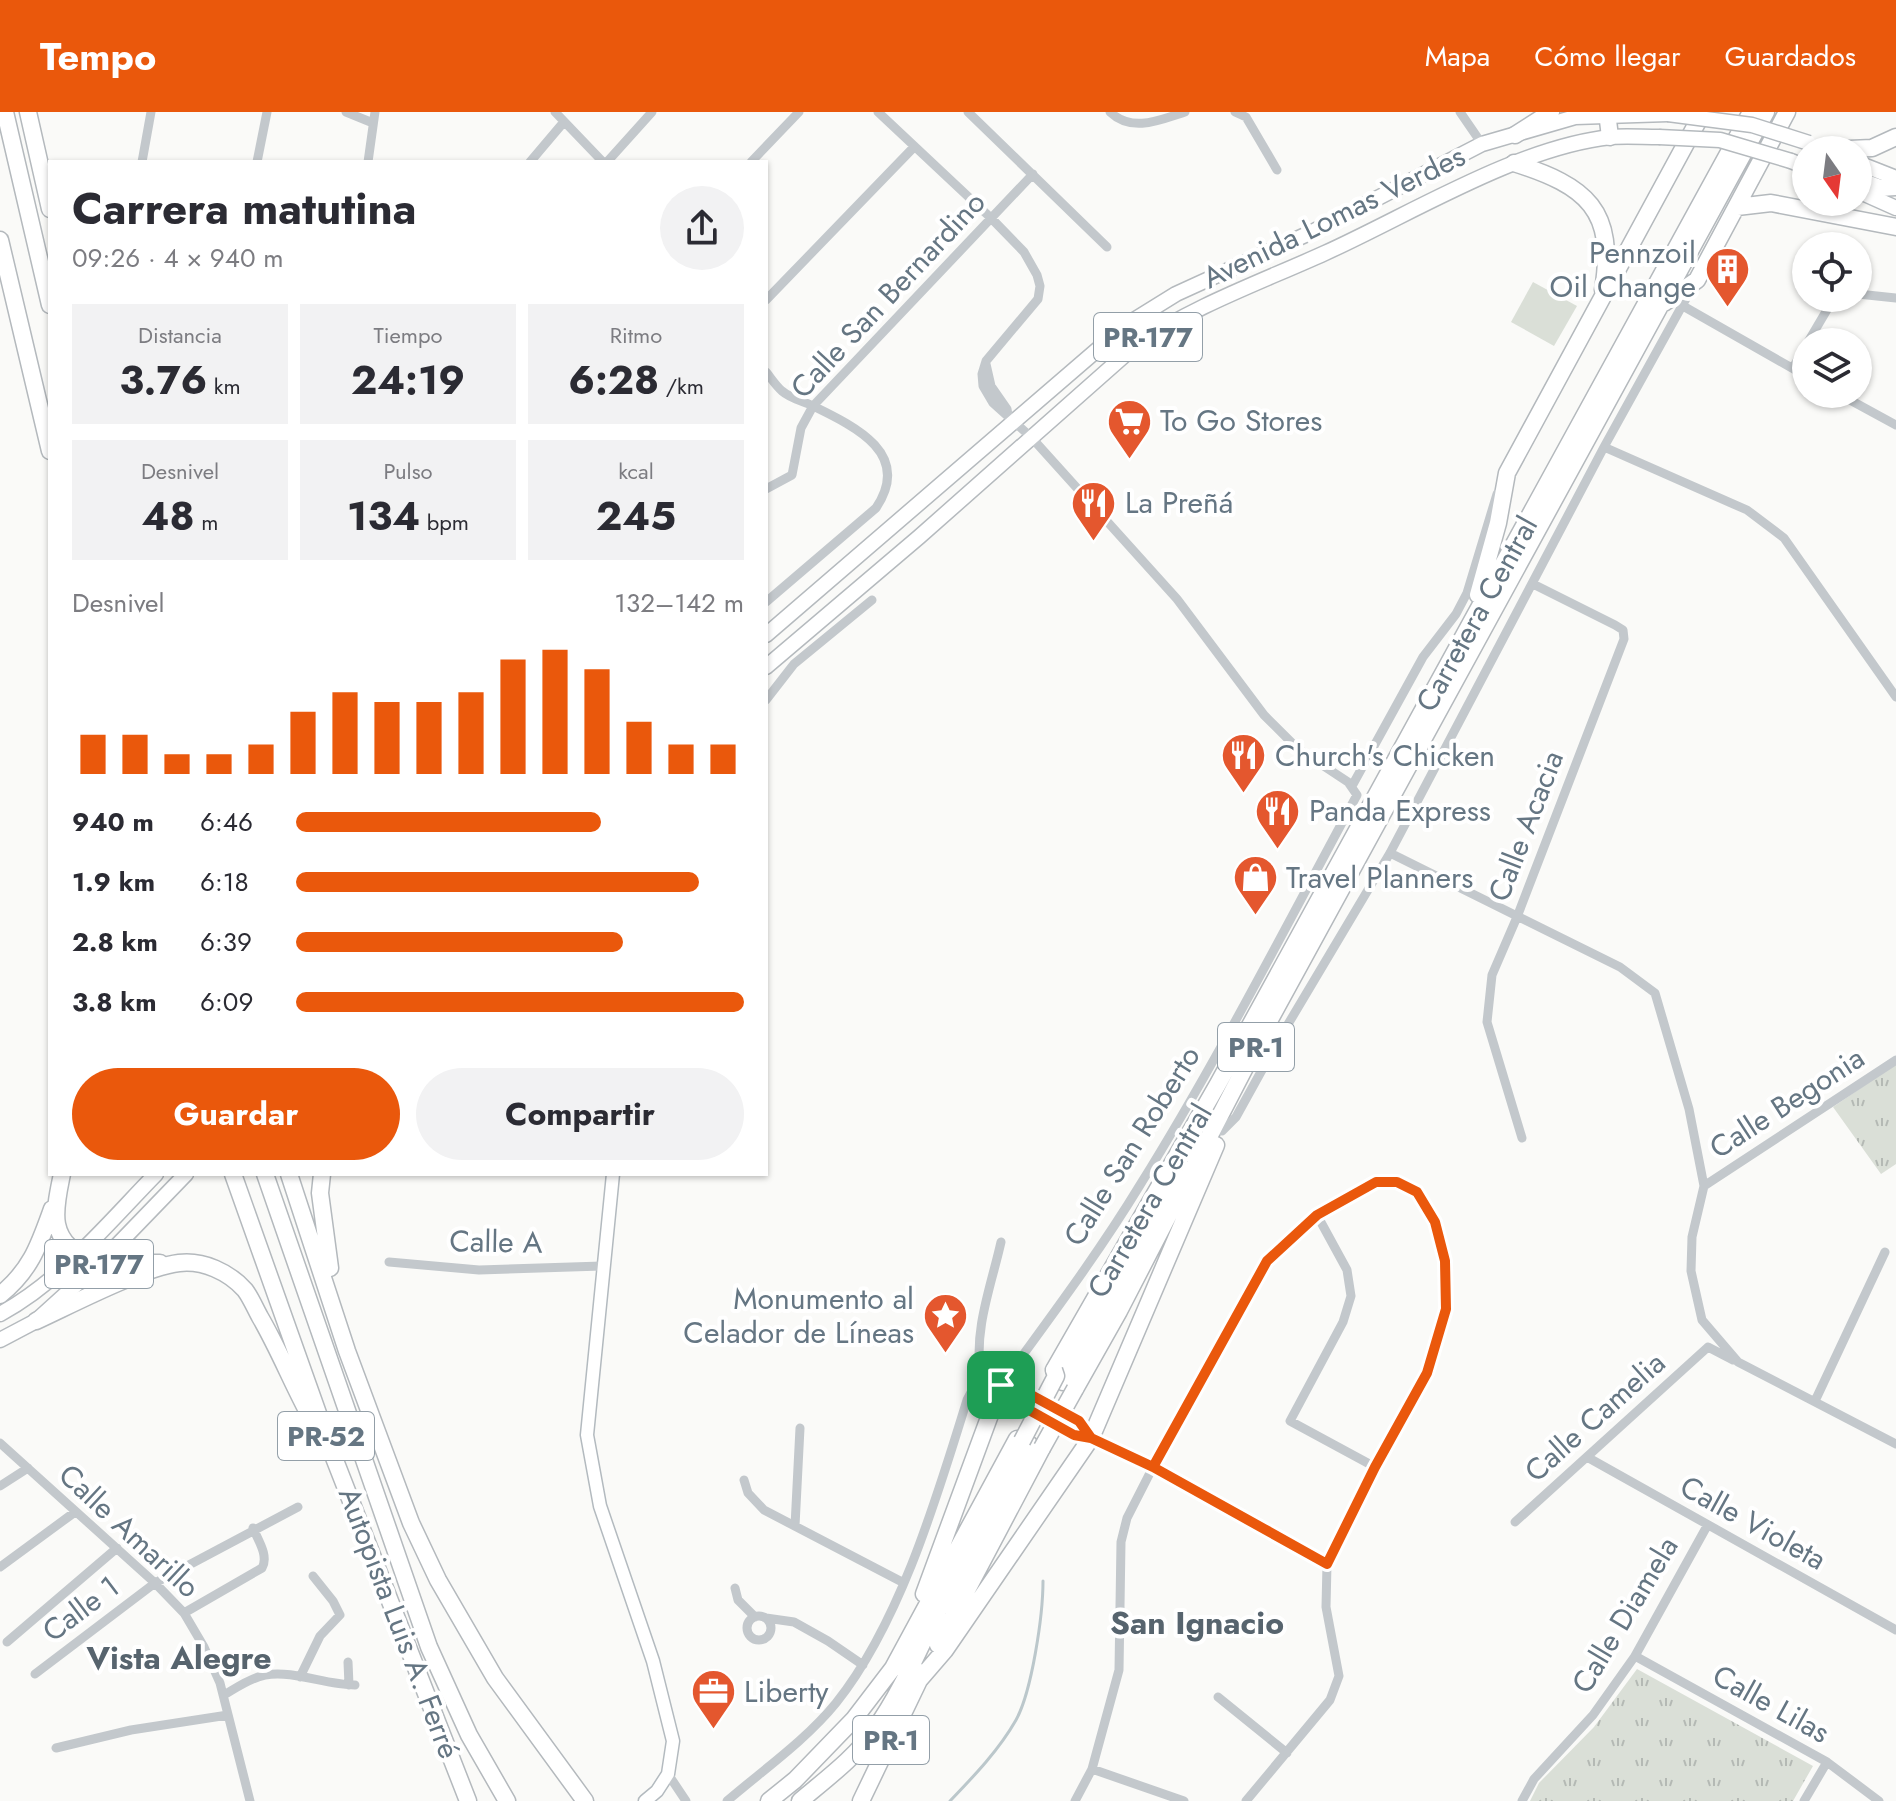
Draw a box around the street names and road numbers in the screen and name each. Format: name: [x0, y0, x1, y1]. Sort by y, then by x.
street label: Avenida Lomas Verdes: [1195, 134, 1472, 299]
street label: Calle San Bernardino: [780, 182, 995, 408]
road number: PR-177: [1094, 313, 1202, 361]
street label: Carretera Central: [1405, 508, 1548, 719]
street label: Calle Acacia: [1477, 744, 1574, 907]
road number: PR-1: [1218, 1023, 1294, 1071]
street label: Calle Begonia: [1701, 1036, 1873, 1169]
street label: Calle San Roberto: [1053, 1037, 1210, 1254]
street label: Carretera Central: [1077, 1096, 1223, 1306]
street label: Calle A: [449, 1219, 543, 1264]
road number: PR-177: [45, 1240, 153, 1288]
street label: Calle Camelia: [1515, 1342, 1675, 1492]
road number: PR-52: [278, 1412, 374, 1460]
street label: Calle Amarillo: [49, 1454, 210, 1607]
street label: Calle Violeta: [1672, 1465, 1834, 1580]
street label: Autopista Luis A. Ferré: [328, 1481, 471, 1765]
street label: Calle Diamela: [1561, 1528, 1688, 1701]
street label: Calle 1: [33, 1565, 128, 1652]
street label: Calle Lilas: [1705, 1654, 1838, 1753]
road number: PR-1: [853, 1716, 929, 1764]

